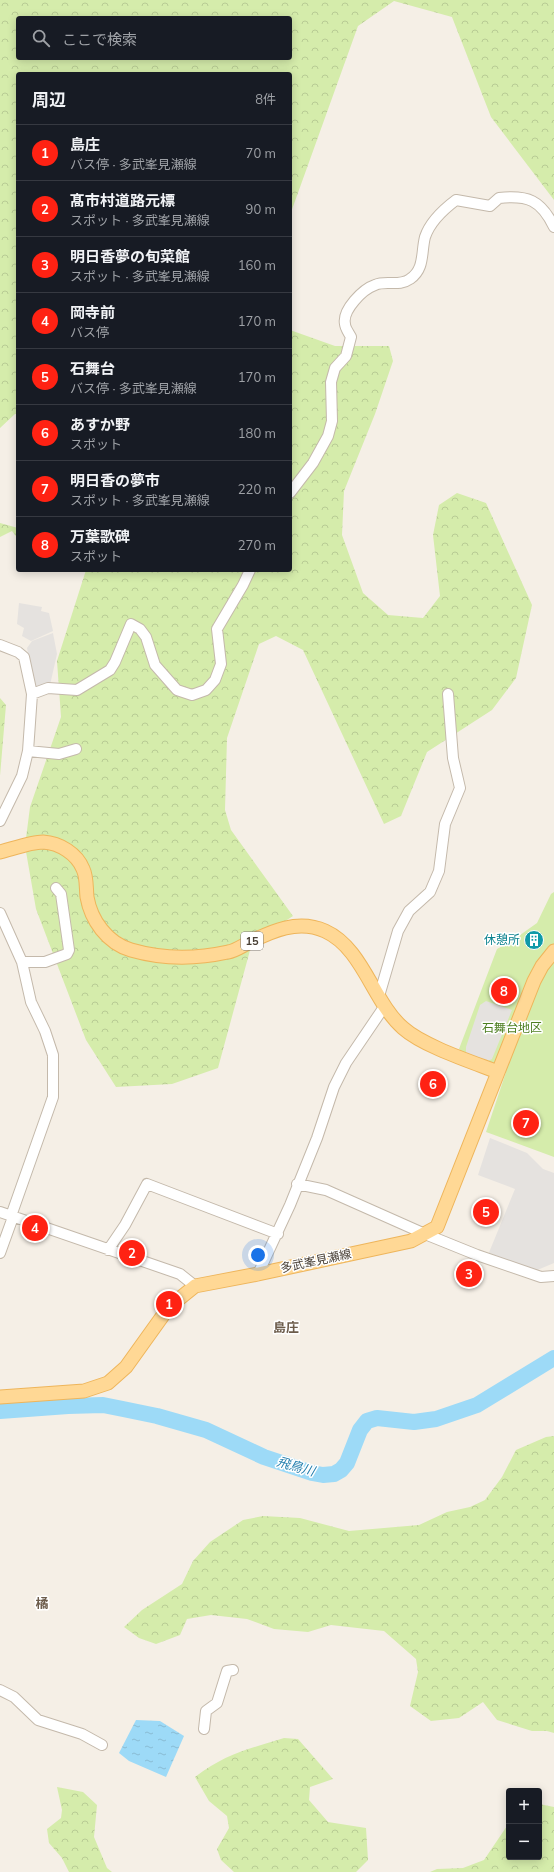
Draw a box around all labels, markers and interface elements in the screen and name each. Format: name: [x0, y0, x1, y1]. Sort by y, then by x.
search box: [16, 16, 292, 60]
icon: search: [30, 27, 52, 49]
text: ここで検索: [62, 30, 137, 49]
text: 周辺: [32, 89, 66, 110]
text: 8件: [255, 91, 276, 107]
text: 島庄: [70, 135, 100, 154]
text: 1: [41, 145, 49, 161]
text: 70 m: [246, 145, 276, 161]
text: バス停 · 多武峯見瀬線: [70, 156, 197, 172]
text: 髙市村道路元標: [70, 191, 175, 210]
text: 2: [41, 201, 49, 217]
text: 90 m: [246, 201, 276, 217]
text: スポット · 多武峯見瀬線: [70, 212, 210, 228]
text: 明日香夢の旬菜館: [70, 247, 190, 266]
text: 3: [41, 257, 49, 273]
text: 160 m: [238, 257, 276, 273]
text: スポット · 多武峯見瀬線: [70, 268, 210, 284]
text: 岡寺前: [70, 303, 115, 322]
text: 4: [41, 313, 49, 329]
text: 170 m: [238, 313, 276, 329]
text: バス停: [70, 324, 109, 340]
text: 石舞台: [70, 359, 115, 378]
text: 5: [41, 369, 49, 385]
text: 170 m: [238, 369, 276, 385]
text: バス停 · 多武峯見瀬線: [70, 380, 197, 396]
text: あすか野: [70, 415, 130, 434]
text: 6: [41, 425, 49, 441]
text: 180 m: [238, 425, 276, 441]
text: スポット: [70, 436, 122, 452]
text: 明日香の夢市: [70, 471, 160, 490]
text: 7: [41, 481, 49, 497]
text: 220 m: [238, 481, 276, 497]
text: スポット · 多武峯見瀬線: [70, 492, 210, 508]
text: 万葉歌碑: [70, 527, 130, 546]
text: 8: [41, 537, 49, 553]
text: 270 m: [238, 537, 276, 553]
text: スポット: [70, 548, 122, 564]
building icon: 休憩所: [523, 929, 545, 951]
road number: 15: [241, 932, 263, 950]
place label: 休憩所: [484, 932, 520, 947]
pin: 8: [491, 976, 517, 1006]
park label: 石舞台地区: [482, 1020, 542, 1035]
pin: 6: [420, 1069, 446, 1099]
pin: 7: [513, 1108, 539, 1138]
pin: 5: [473, 1197, 499, 1227]
pin: 4: [22, 1213, 48, 1243]
pin: 2: [119, 1238, 145, 1268]
your location: [248, 1245, 268, 1265]
street label: 多武峯見瀬線: [279, 1246, 353, 1275]
pin: 3: [456, 1259, 482, 1289]
pin: 1: [156, 1289, 182, 1319]
district label: 島庄: [273, 1319, 299, 1335]
water label: 飛鳥川: [275, 1453, 319, 1480]
district label: 橘: [35, 1595, 49, 1611]
map controls: [506, 1788, 542, 1860]
button: +: [506, 1788, 542, 1824]
button: −: [506, 1824, 542, 1860]

